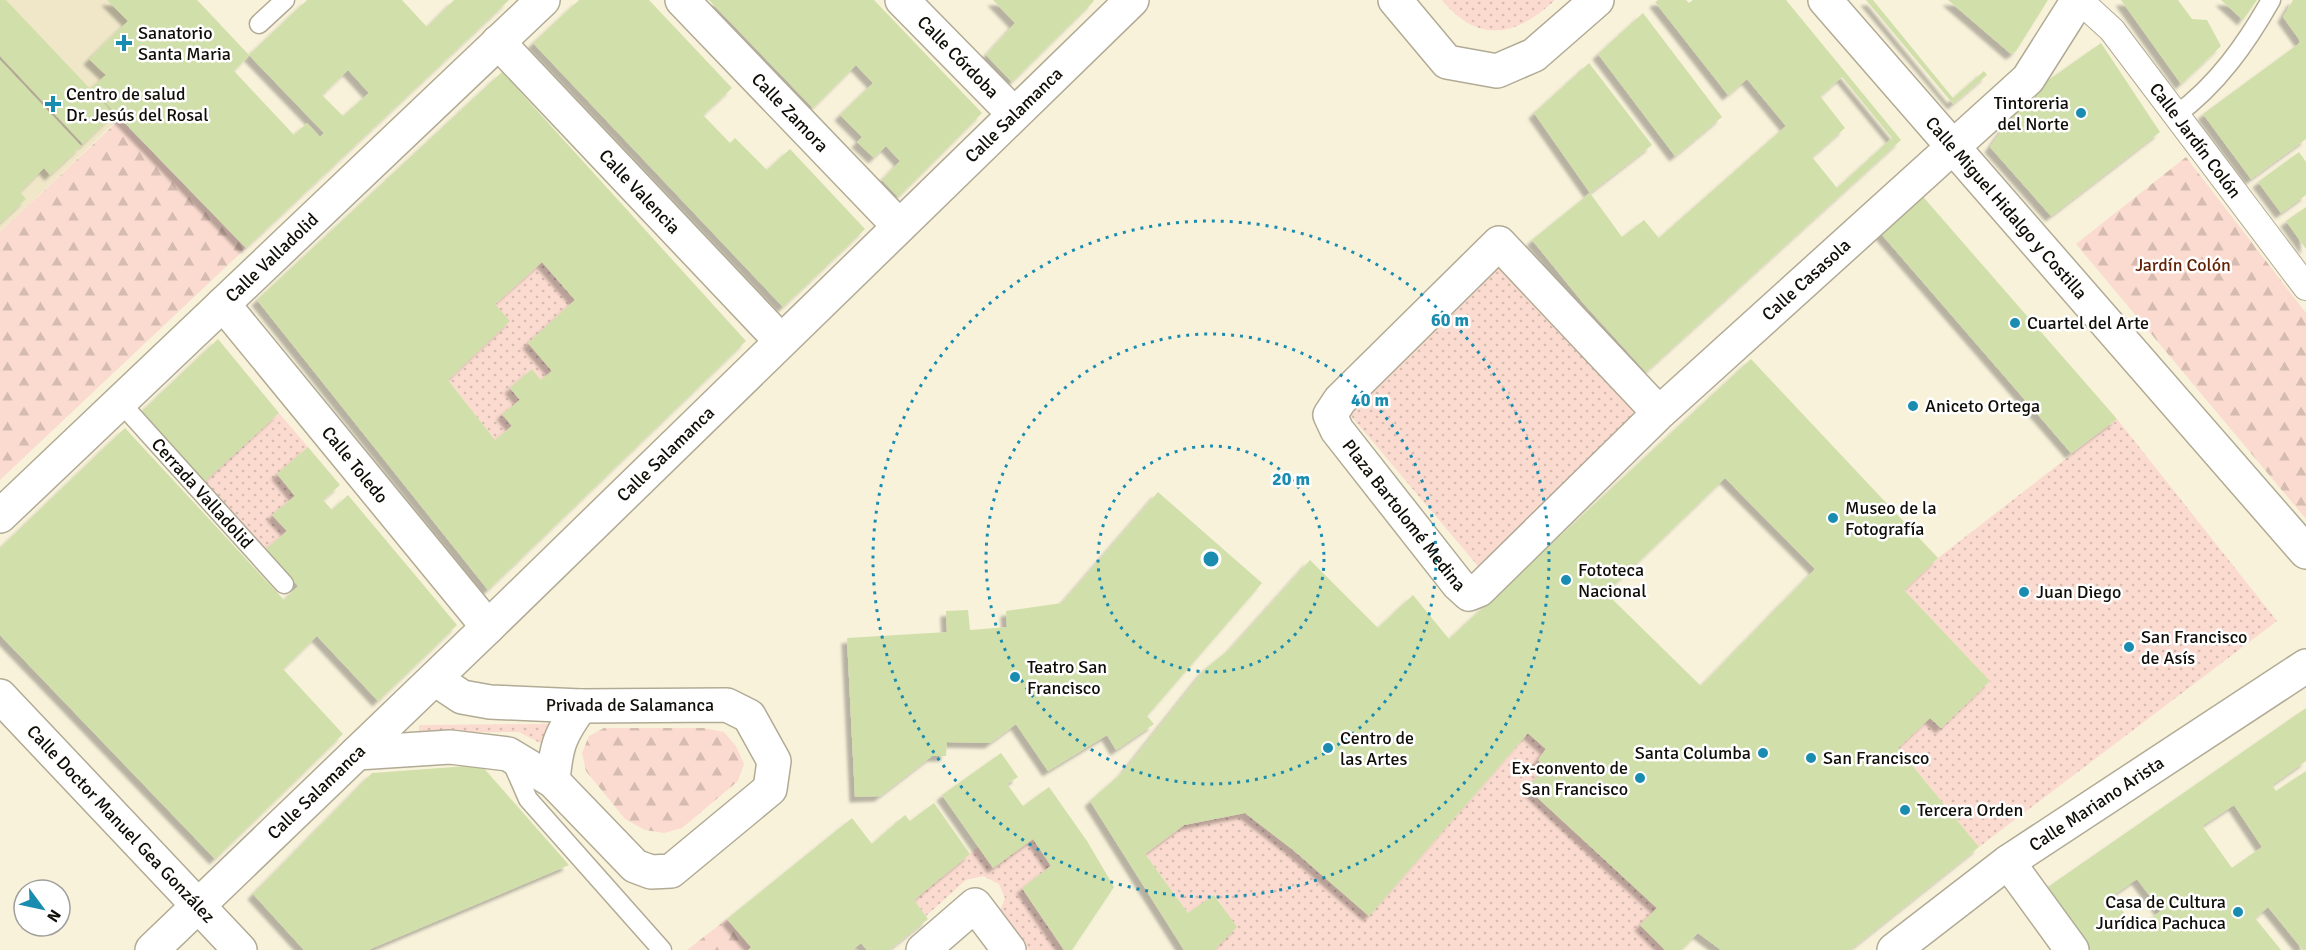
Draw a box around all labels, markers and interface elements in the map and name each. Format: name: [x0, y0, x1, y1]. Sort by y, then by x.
street label: Calle Córdoba: [913, 11, 1003, 103]
place label: Sanatorio Santa Maria: [138, 22, 231, 65]
marker: Sanatorio Santa Maria: [115, 34, 133, 52]
street label: Calle Salamanca: [960, 63, 1067, 167]
street label: Calle Zamora: [747, 68, 833, 157]
street label: Calle Jardín Colón: [2145, 78, 2246, 203]
place label: Centro de salud Dr. Jesús del Rosal: [66, 83, 208, 126]
place label: Tintoreria del Norte: [1994, 92, 2069, 135]
marker: Centro de salud Dr. Jesús del Rosal: [44, 95, 62, 113]
marker: Tintoreria del Norte: [2074, 106, 2088, 120]
street label: Calle Miguel Hidalgo y Costilla: [1921, 112, 2092, 304]
street label: Calle Valencia: [594, 145, 685, 239]
street label: Calle Valladolid: [221, 208, 323, 307]
street label: Calle Casasola: [1757, 234, 1855, 325]
park label: Jardín Colón: [2135, 254, 2231, 276]
text: 60 m: [1431, 309, 1469, 331]
place label: Cuartel del Arte: [2027, 312, 2149, 334]
marker: Cuartel del Arte: [2008, 316, 2022, 330]
text: 40 m: [1351, 389, 1389, 411]
place label: Aniceto Ortega: [1925, 395, 2040, 417]
marker: Aniceto Ortega: [1906, 399, 1920, 413]
street label: Calle Salamanca: [612, 402, 719, 506]
street label: Calle Toledo: [317, 422, 393, 508]
street label: Cerrada Valladolid: [147, 433, 258, 553]
street label: Plaza Bartolomé Medina: [1338, 435, 1470, 596]
text: 20 m: [1272, 468, 1310, 490]
place label: Museo de la Fotografía: [1845, 497, 1937, 540]
marker: Museo de la Fotografía: [1826, 511, 1840, 525]
centre of rings: [1201, 549, 1221, 569]
place label: Fototeca Nacional: [1578, 559, 1646, 602]
marker: Fototeca Nacional: [1559, 573, 1573, 587]
place label: Juan Diego: [2036, 581, 2121, 603]
marker: Juan Diego: [2017, 585, 2031, 599]
place label: San Francisco de Asís: [2141, 626, 2247, 669]
marker: San Francisco de Asís: [2122, 640, 2136, 654]
place label: Teatro San Francisco: [1027, 656, 1107, 699]
marker: Teatro San Francisco: [1008, 670, 1022, 684]
street label: Privada de Salamanca: [546, 694, 714, 716]
street label: Calle Doctor Manuel Gea González: [22, 720, 220, 927]
place label: Centro de las Artes: [1340, 727, 1414, 770]
street label: Calle Salamanca: [263, 740, 370, 844]
marker: Centro de las Artes: [1321, 741, 1335, 755]
place label: Santa Columba: [1635, 742, 1751, 764]
marker: Santa Columba: [1756, 746, 1770, 760]
place label: San Francisco: [1823, 747, 1929, 769]
marker: San Francisco: [1804, 751, 1818, 765]
street label: Calle Mariano Arista: [2025, 751, 2168, 856]
place label: Ex-convento de San Francisco: [1511, 757, 1628, 800]
marker: Ex-convento de San Francisco: [1633, 771, 1647, 785]
place label: Tercera Orden: [1917, 799, 2023, 821]
marker: Tercera Orden: [1898, 803, 1912, 817]
north arrow: [12, 878, 72, 938]
place label: Casa de Cultura Jurídica Pachuca: [2096, 891, 2226, 934]
marker: Casa de Cultura Jurídica Pachuca: [2231, 905, 2245, 919]
text: N: [42, 906, 65, 926]

